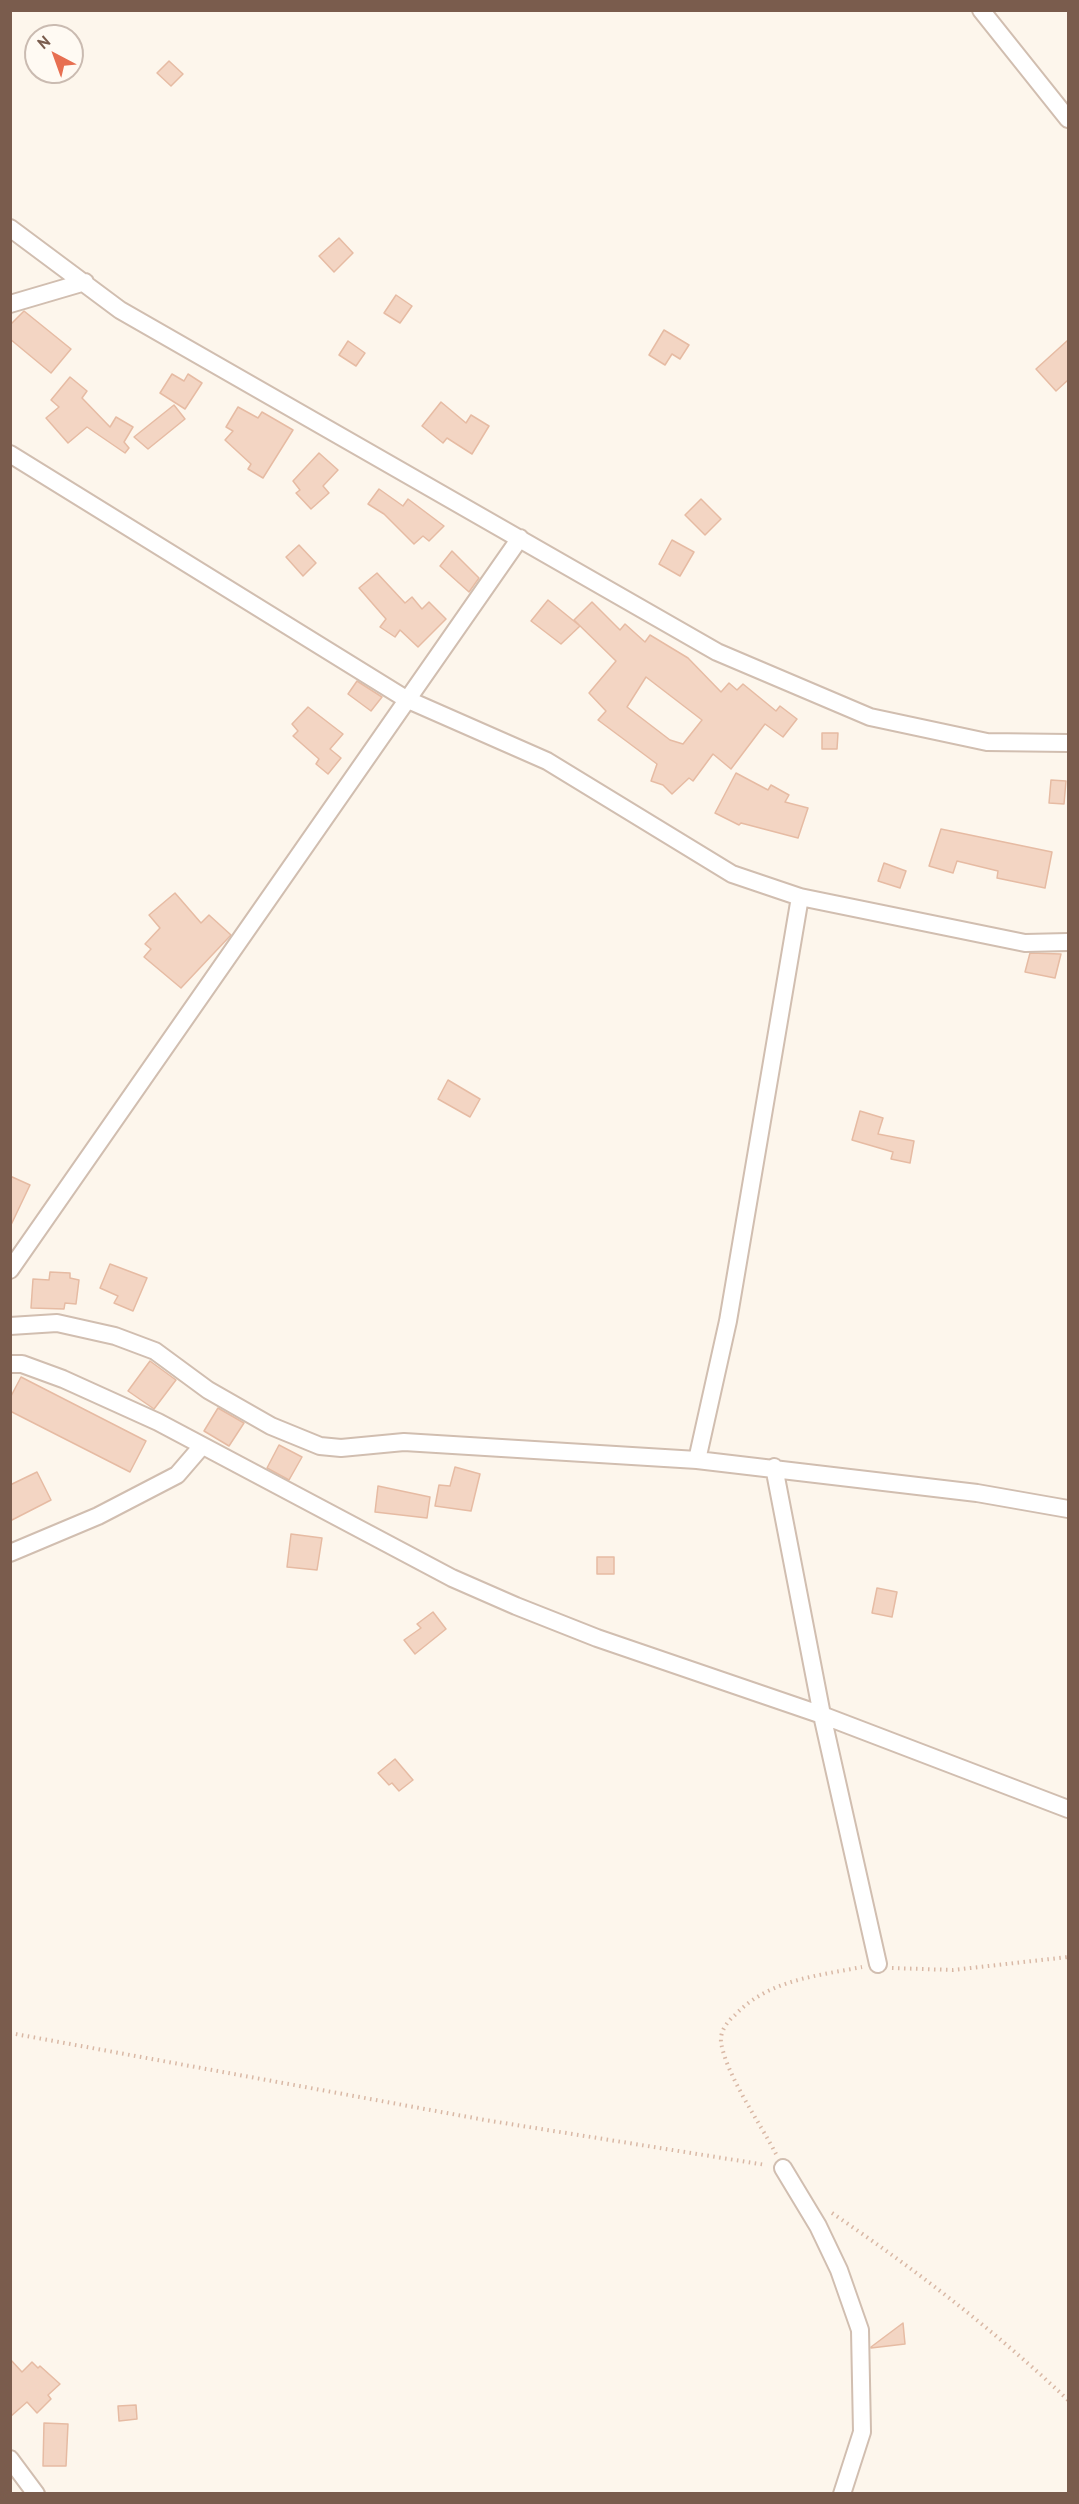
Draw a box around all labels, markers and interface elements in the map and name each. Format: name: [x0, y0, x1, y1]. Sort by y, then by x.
north arrow: [24, 24, 84, 84]
text: N: [33, 31, 54, 53]

